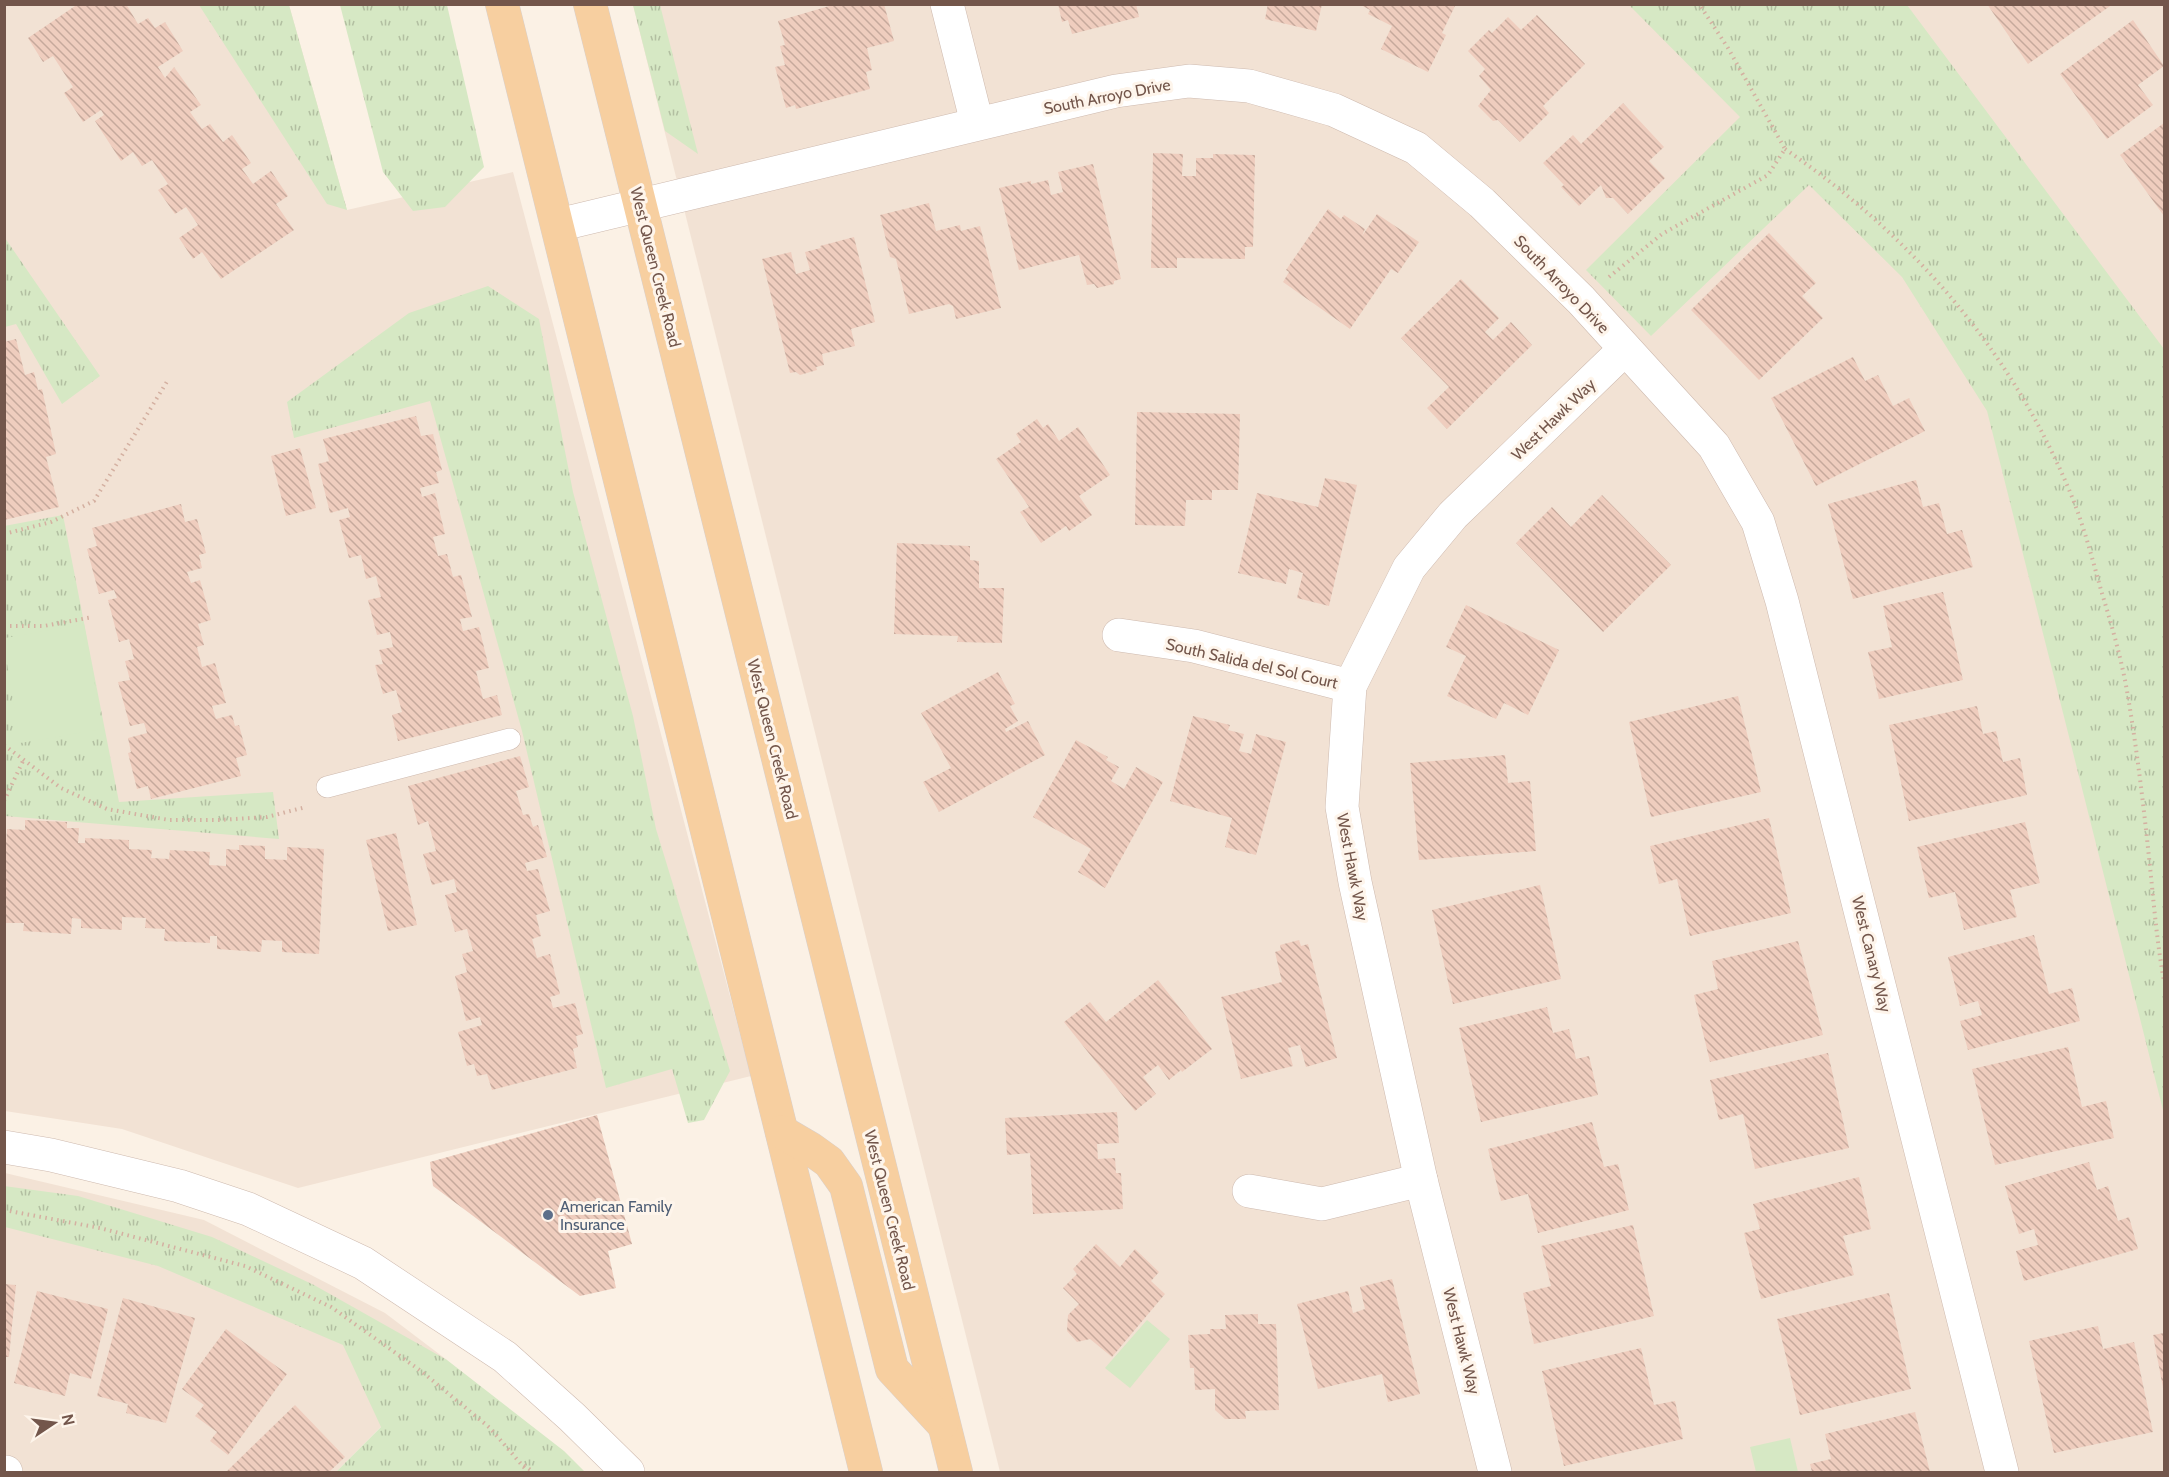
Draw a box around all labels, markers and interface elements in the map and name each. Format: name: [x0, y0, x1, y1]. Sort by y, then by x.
street label: South Arroyo Drive: [1042, 75, 1172, 118]
street label: West Queen Creek Road: [626, 185, 685, 349]
street label: South Arroyo Drive: [1510, 231, 1613, 337]
street label: West Hawk Way: [1507, 375, 1599, 464]
street label: South Salida del Sol Court: [1164, 634, 1340, 693]
street label: West Queen Creek Road: [743, 657, 802, 821]
street label: West Hawk Way: [1333, 812, 1372, 923]
street label: West Canary Way: [1848, 894, 1895, 1014]
street label: West Queen Creek Road: [860, 1128, 919, 1292]
place label: American Family Insurance: [560, 1197, 672, 1234]
marker: American Family Insurance: [541, 1208, 555, 1222]
street label: West Hawk Way: [1439, 1286, 1484, 1396]
north arrow: [24, 1393, 84, 1453]
text: N: [58, 1412, 79, 1427]

